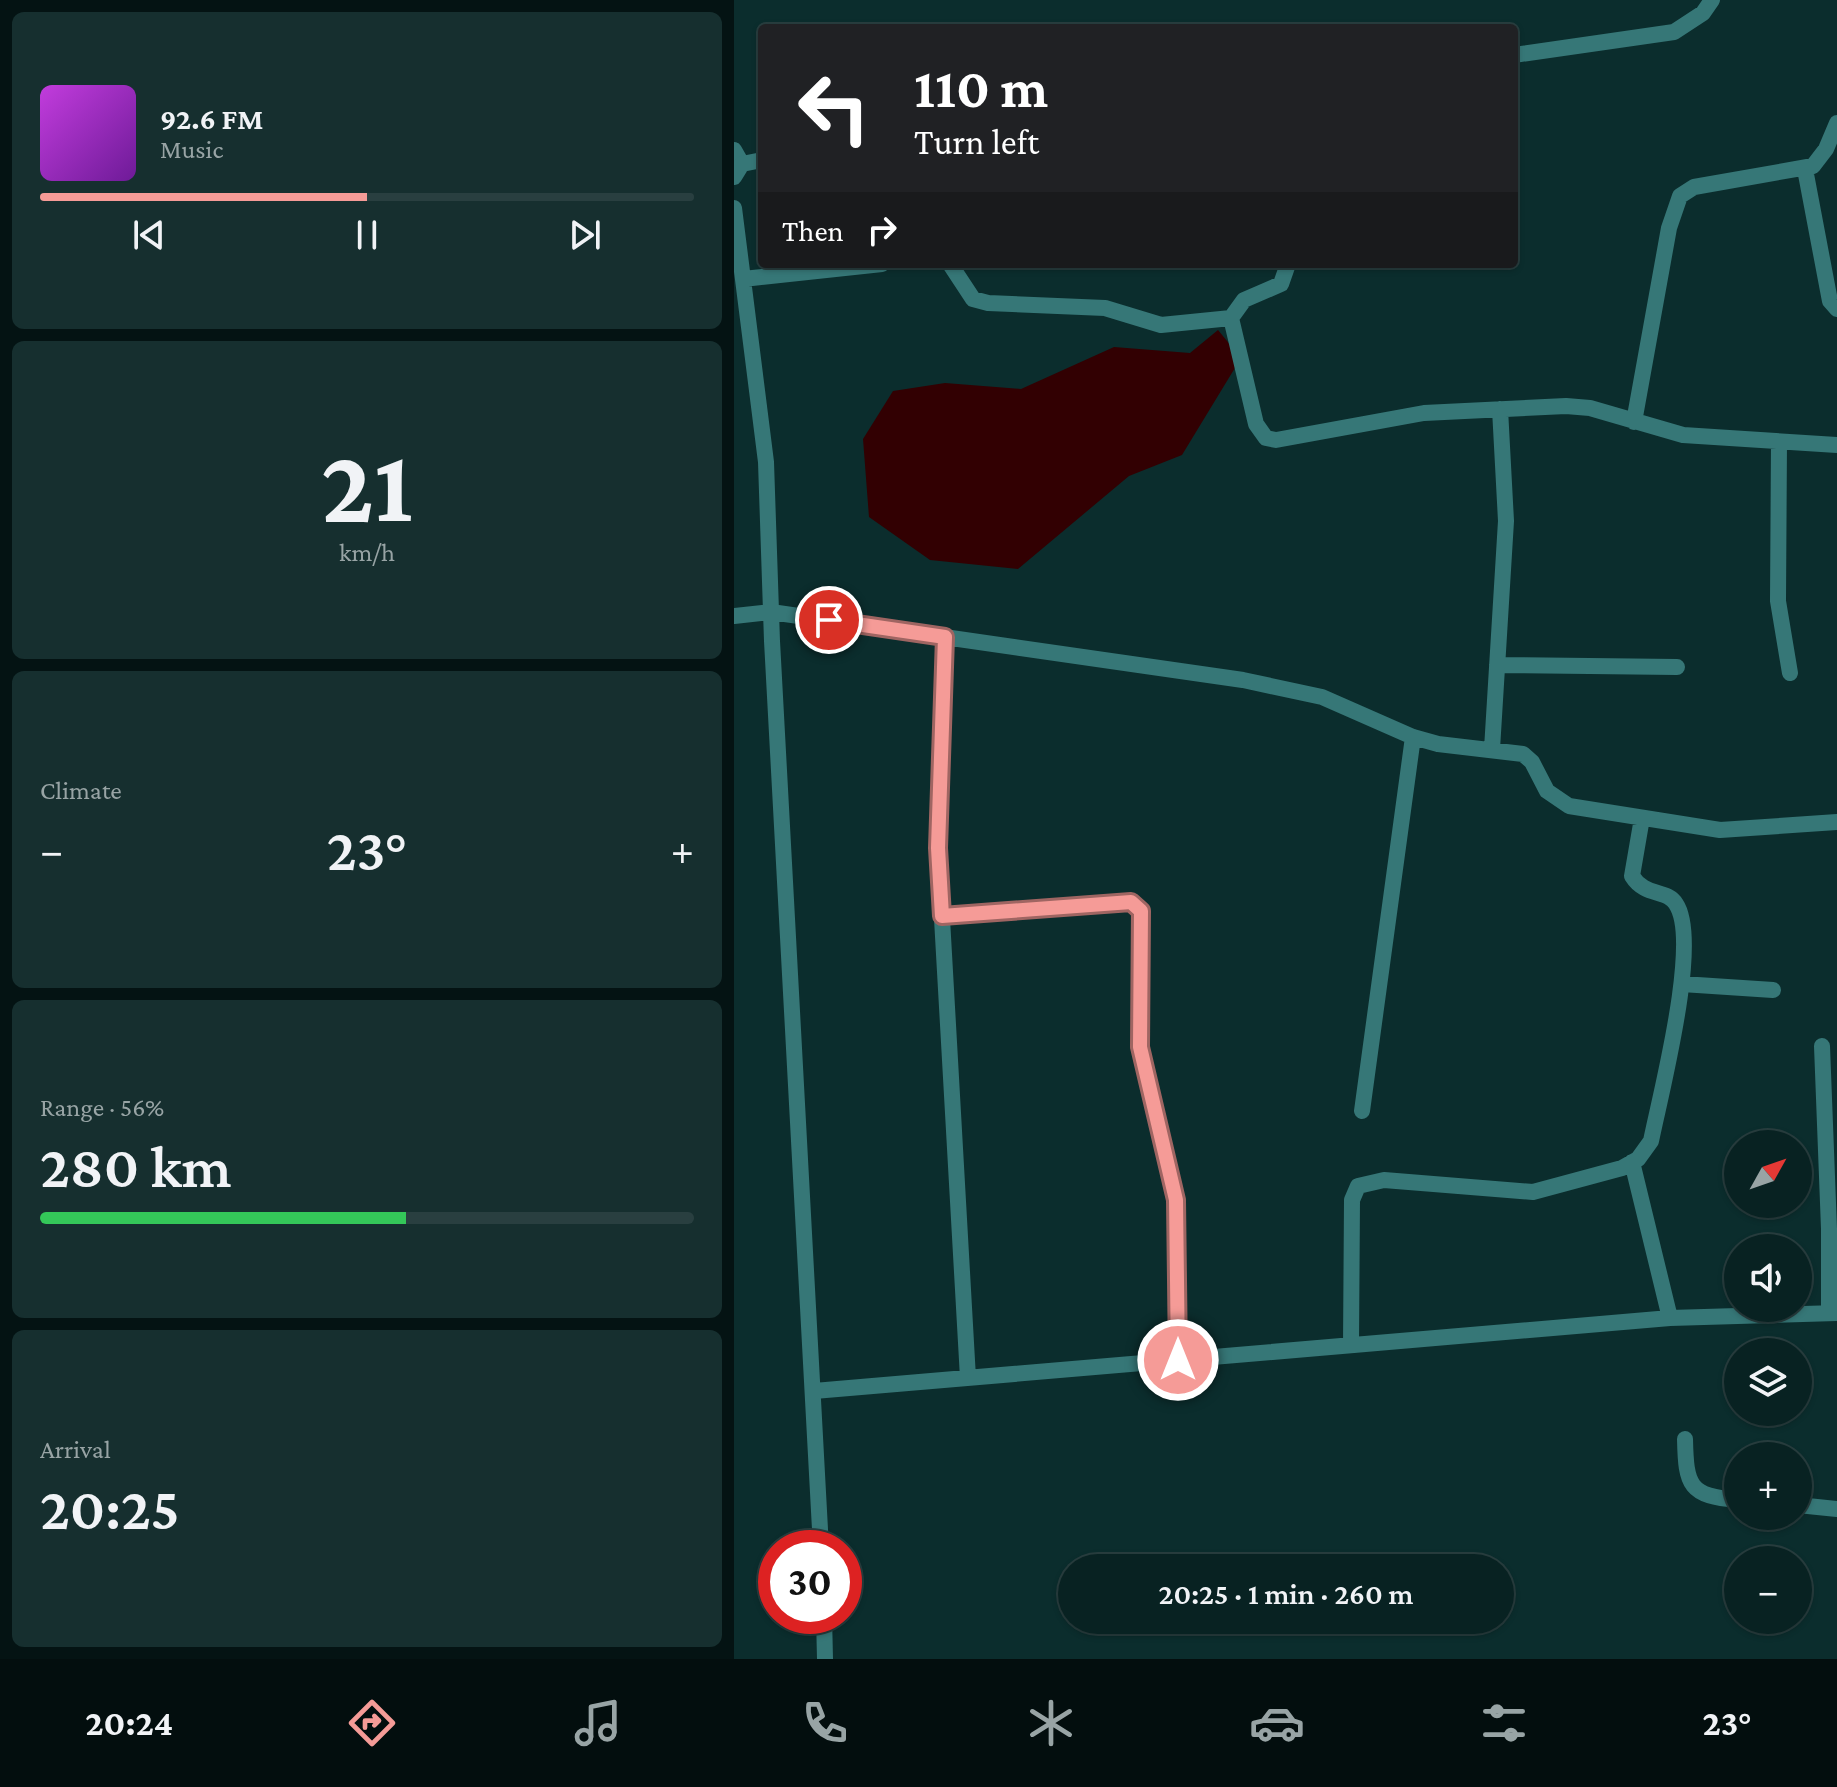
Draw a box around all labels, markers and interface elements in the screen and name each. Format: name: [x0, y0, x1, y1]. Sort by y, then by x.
icon: left: [782, 56, 886, 160]
text: 110 m: [914, 57, 1048, 119]
text: 92.6 FM: [160, 102, 263, 135]
text: Turn left: [914, 122, 1039, 162]
text: Music: [160, 135, 223, 164]
icon: right: [860, 208, 904, 252]
icon: previous: [127, 213, 171, 257]
icon: pause: [345, 213, 389, 257]
icon: next: [563, 213, 607, 257]
text: Then: [782, 214, 844, 247]
text: 21: [321, 428, 413, 543]
text: km/h: [339, 538, 395, 567]
pin: [795, 586, 863, 654]
icon: arrive: [807, 598, 851, 642]
text: Climate: [40, 776, 122, 805]
text: 23°: [327, 816, 407, 883]
text: −: [40, 826, 63, 874]
text: +: [671, 826, 694, 874]
text: Range · 56%: [40, 1093, 164, 1122]
north arrow: [1724, 1130, 1812, 1218]
map controls: [1724, 1130, 1812, 1634]
text: 280 km: [40, 1133, 232, 1200]
button: sound: [1724, 1234, 1812, 1322]
position arrow: [1136, 1318, 1220, 1402]
button: layers: [1724, 1338, 1812, 1426]
text: Arrival: [40, 1435, 111, 1464]
button: +: [1724, 1442, 1812, 1530]
text: 20:25: [40, 1475, 180, 1542]
speed limit sign: 30: [758, 1530, 862, 1634]
button: −: [1724, 1546, 1812, 1634]
text: 20:25 · 1 min · 260 m: [1159, 1577, 1413, 1610]
icon: directions: [344, 1695, 400, 1751]
icon: music: [570, 1695, 626, 1751]
icon: phone: [797, 1695, 853, 1751]
icon: climate: [1023, 1695, 1079, 1751]
icon: car: [1249, 1695, 1305, 1751]
icon: filters: [1476, 1695, 1532, 1751]
text: 20:24: [85, 1703, 173, 1743]
text: 23°: [1702, 1703, 1752, 1743]

